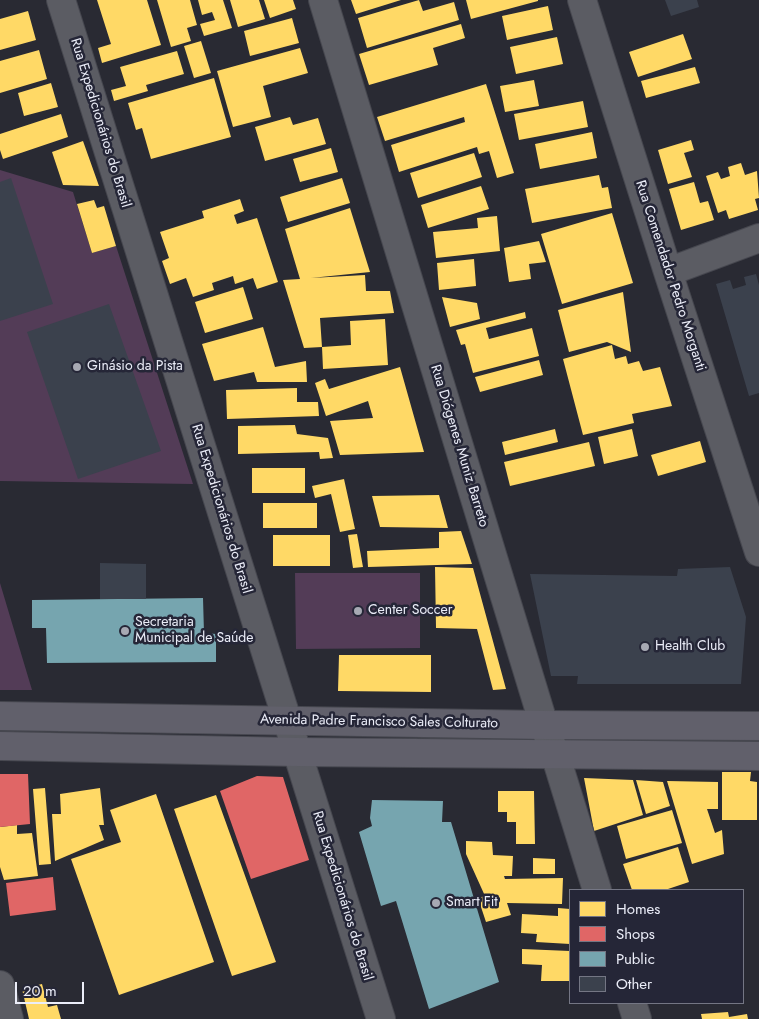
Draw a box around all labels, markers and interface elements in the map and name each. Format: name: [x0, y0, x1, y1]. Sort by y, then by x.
street label: Rua Expedicionários do Brasil: [66, 36, 134, 210]
street label: Rua Comendador Pedro Morganti: [631, 178, 709, 374]
place label: Ginásio da Pista: [87, 359, 183, 375]
marker: Ginásio da Pista: [71, 361, 83, 373]
street label: Rua Diógenes Muniz Barreto: [426, 363, 492, 529]
street label: Rua Expedicionários do Brasil: [187, 422, 255, 596]
place label: Center Soccer: [368, 603, 452, 619]
marker: Center Soccer: [352, 605, 364, 617]
place label: Secretaria Municipal de Saúde: [135, 615, 253, 648]
marker: Secretaria Municipal de Saúde: [119, 625, 131, 637]
place label: Health Club: [655, 639, 725, 655]
marker: Health Club: [639, 641, 651, 653]
street label: Avenida Padre Francisco Sales Colturato: [260, 712, 498, 732]
street label: Rua Expedicionários do Brasil: [308, 809, 376, 983]
legend: [569, 889, 744, 1004]
place label: Smart Fit: [446, 895, 498, 911]
marker: Smart Fit: [430, 897, 442, 909]
text: Homes: [616, 898, 660, 920]
text: Shops: [616, 923, 655, 945]
text: Public: [616, 948, 655, 970]
scale bar: [18, 972, 86, 1004]
text: Other: [616, 973, 652, 995]
text: 20 m: [23, 980, 57, 1002]

